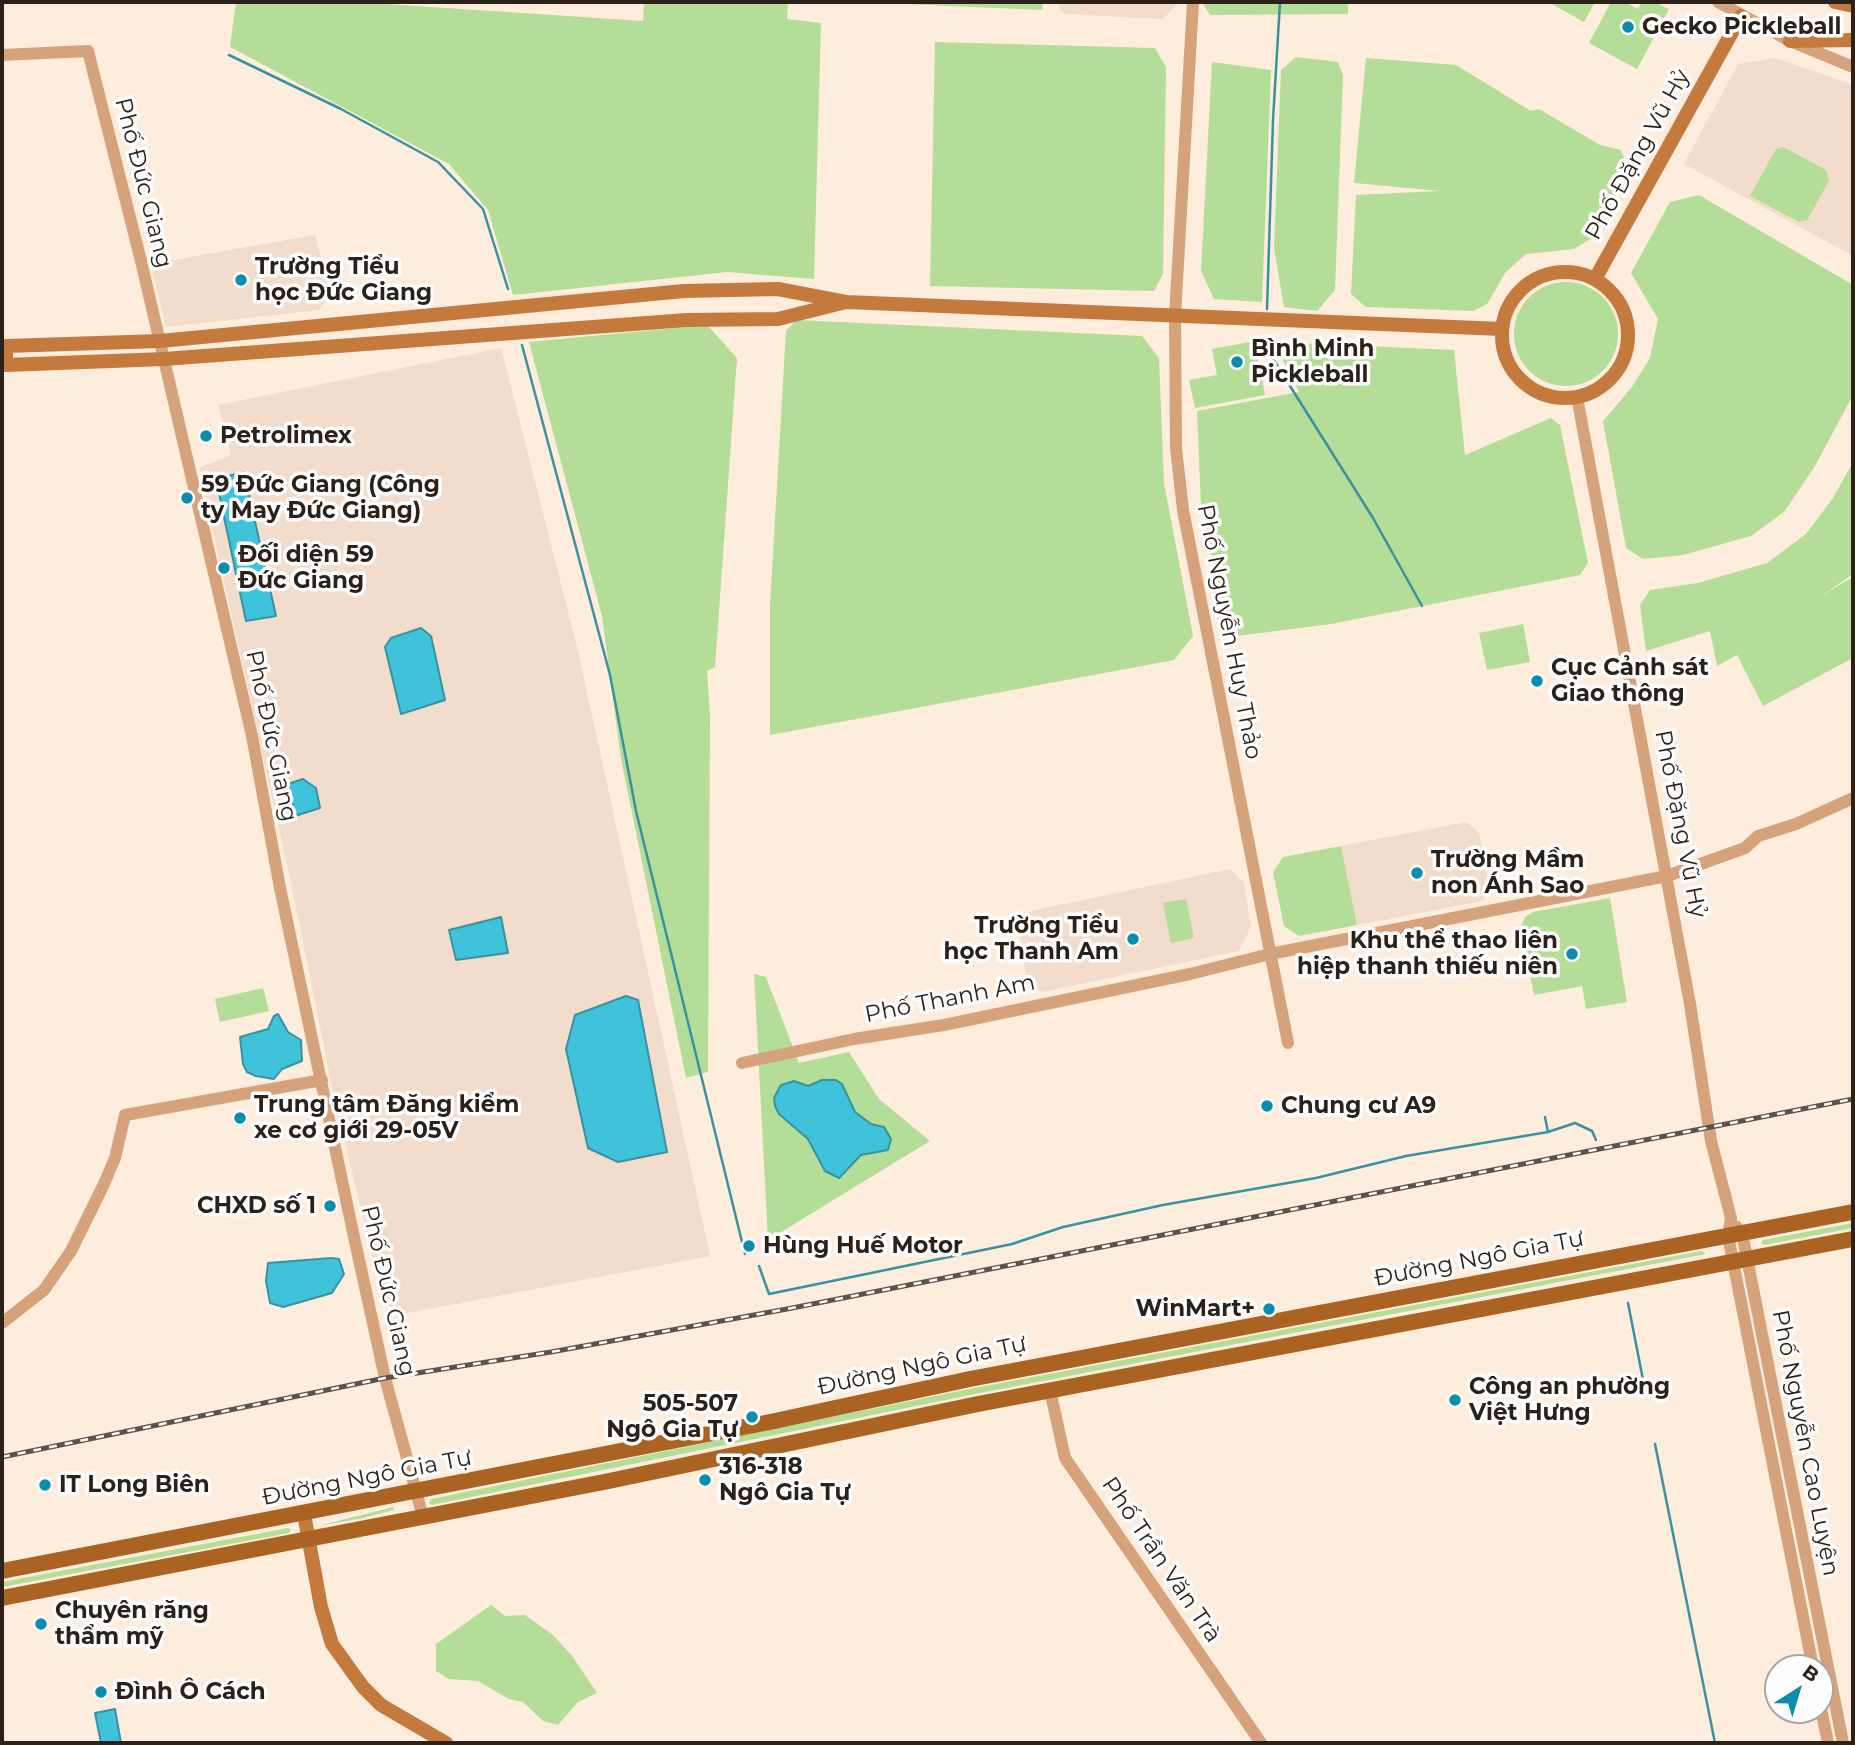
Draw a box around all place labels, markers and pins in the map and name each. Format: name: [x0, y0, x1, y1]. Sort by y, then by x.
place label: Gecko Pickleball: [1642, 13, 1841, 41]
marker: Gecko Pickleball: [1620, 19, 1636, 35]
place label: Trường Tiểu học Đức Giang: [255, 253, 432, 307]
marker: Trường Tiểu học Đức Giang: [233, 272, 249, 288]
place label: Bình Minh Pickleball: [1251, 335, 1374, 389]
marker: Bình Minh Pickleball: [1229, 354, 1245, 370]
place label: Petrolimex: [220, 422, 352, 450]
marker: Petrolimex: [198, 428, 214, 444]
place label: 59 Đức Giang (Công ty May Đức Giang): [201, 471, 440, 525]
marker: 59 Đức Giang (Công ty May Đức Giang): [179, 490, 195, 506]
place label: Đối diện 59 Đức Giang: [238, 541, 374, 595]
marker: Đối diện 59 Đức Giang: [216, 560, 232, 576]
place label: Cục Cảnh sát Giao thông: [1551, 654, 1709, 708]
marker: Cục Cảnh sát Giao thông: [1529, 673, 1545, 689]
place label: Trường Mầm non Ánh Sao: [1431, 846, 1584, 900]
marker: Trường Mầm non Ánh Sao: [1409, 865, 1425, 881]
place label: Trường Tiểu học Thanh Am: [944, 912, 1119, 966]
place label: Khu thể thao liên hiệp thanh thiếu niên: [1297, 927, 1558, 981]
marker: Trường Tiểu học Thanh Am: [1125, 931, 1141, 947]
marker: Khu thể thao liên hiệp thanh thiếu niên: [1564, 946, 1580, 962]
place label: Trung tâm Đăng kiểm xe cơ giới 29-05V: [254, 1091, 519, 1145]
place label: Chung cư A9: [1281, 1092, 1436, 1120]
marker: Chung cư A9: [1259, 1098, 1275, 1114]
marker: Trung tâm Đăng kiểm xe cơ giới 29-05V: [232, 1110, 248, 1126]
place label: CHXD số 1: [197, 1192, 316, 1220]
marker: CHXD số 1: [322, 1198, 338, 1214]
place label: Hùng Huế Motor: [763, 1232, 963, 1260]
marker: Hùng Huế Motor: [741, 1238, 757, 1254]
place label: WinMart+: [1136, 1295, 1255, 1323]
marker: WinMart+: [1261, 1301, 1277, 1317]
place label: Công an phường Việt Hưng: [1469, 1373, 1670, 1427]
place label: 505-507 Ngô Gia Tự: [606, 1390, 738, 1444]
marker: Công an phường Việt Hưng: [1447, 1392, 1463, 1408]
marker: 505-507 Ngô Gia Tự: [744, 1409, 760, 1425]
place label: 316-318 Ngô Gia Tự: [719, 1453, 851, 1507]
place label: IT Long Biên: [59, 1471, 210, 1499]
marker: 316-318 Ngô Gia Tự: [697, 1472, 713, 1488]
marker: IT Long Biên: [37, 1477, 53, 1493]
place label: Chuyên răng thẩm mỹ: [55, 1597, 209, 1651]
marker: Chuyên răng thẩm mỹ: [33, 1616, 49, 1632]
place label: Đình Ô Cách: [115, 1678, 266, 1706]
marker: Đình Ô Cách: [93, 1684, 109, 1700]

